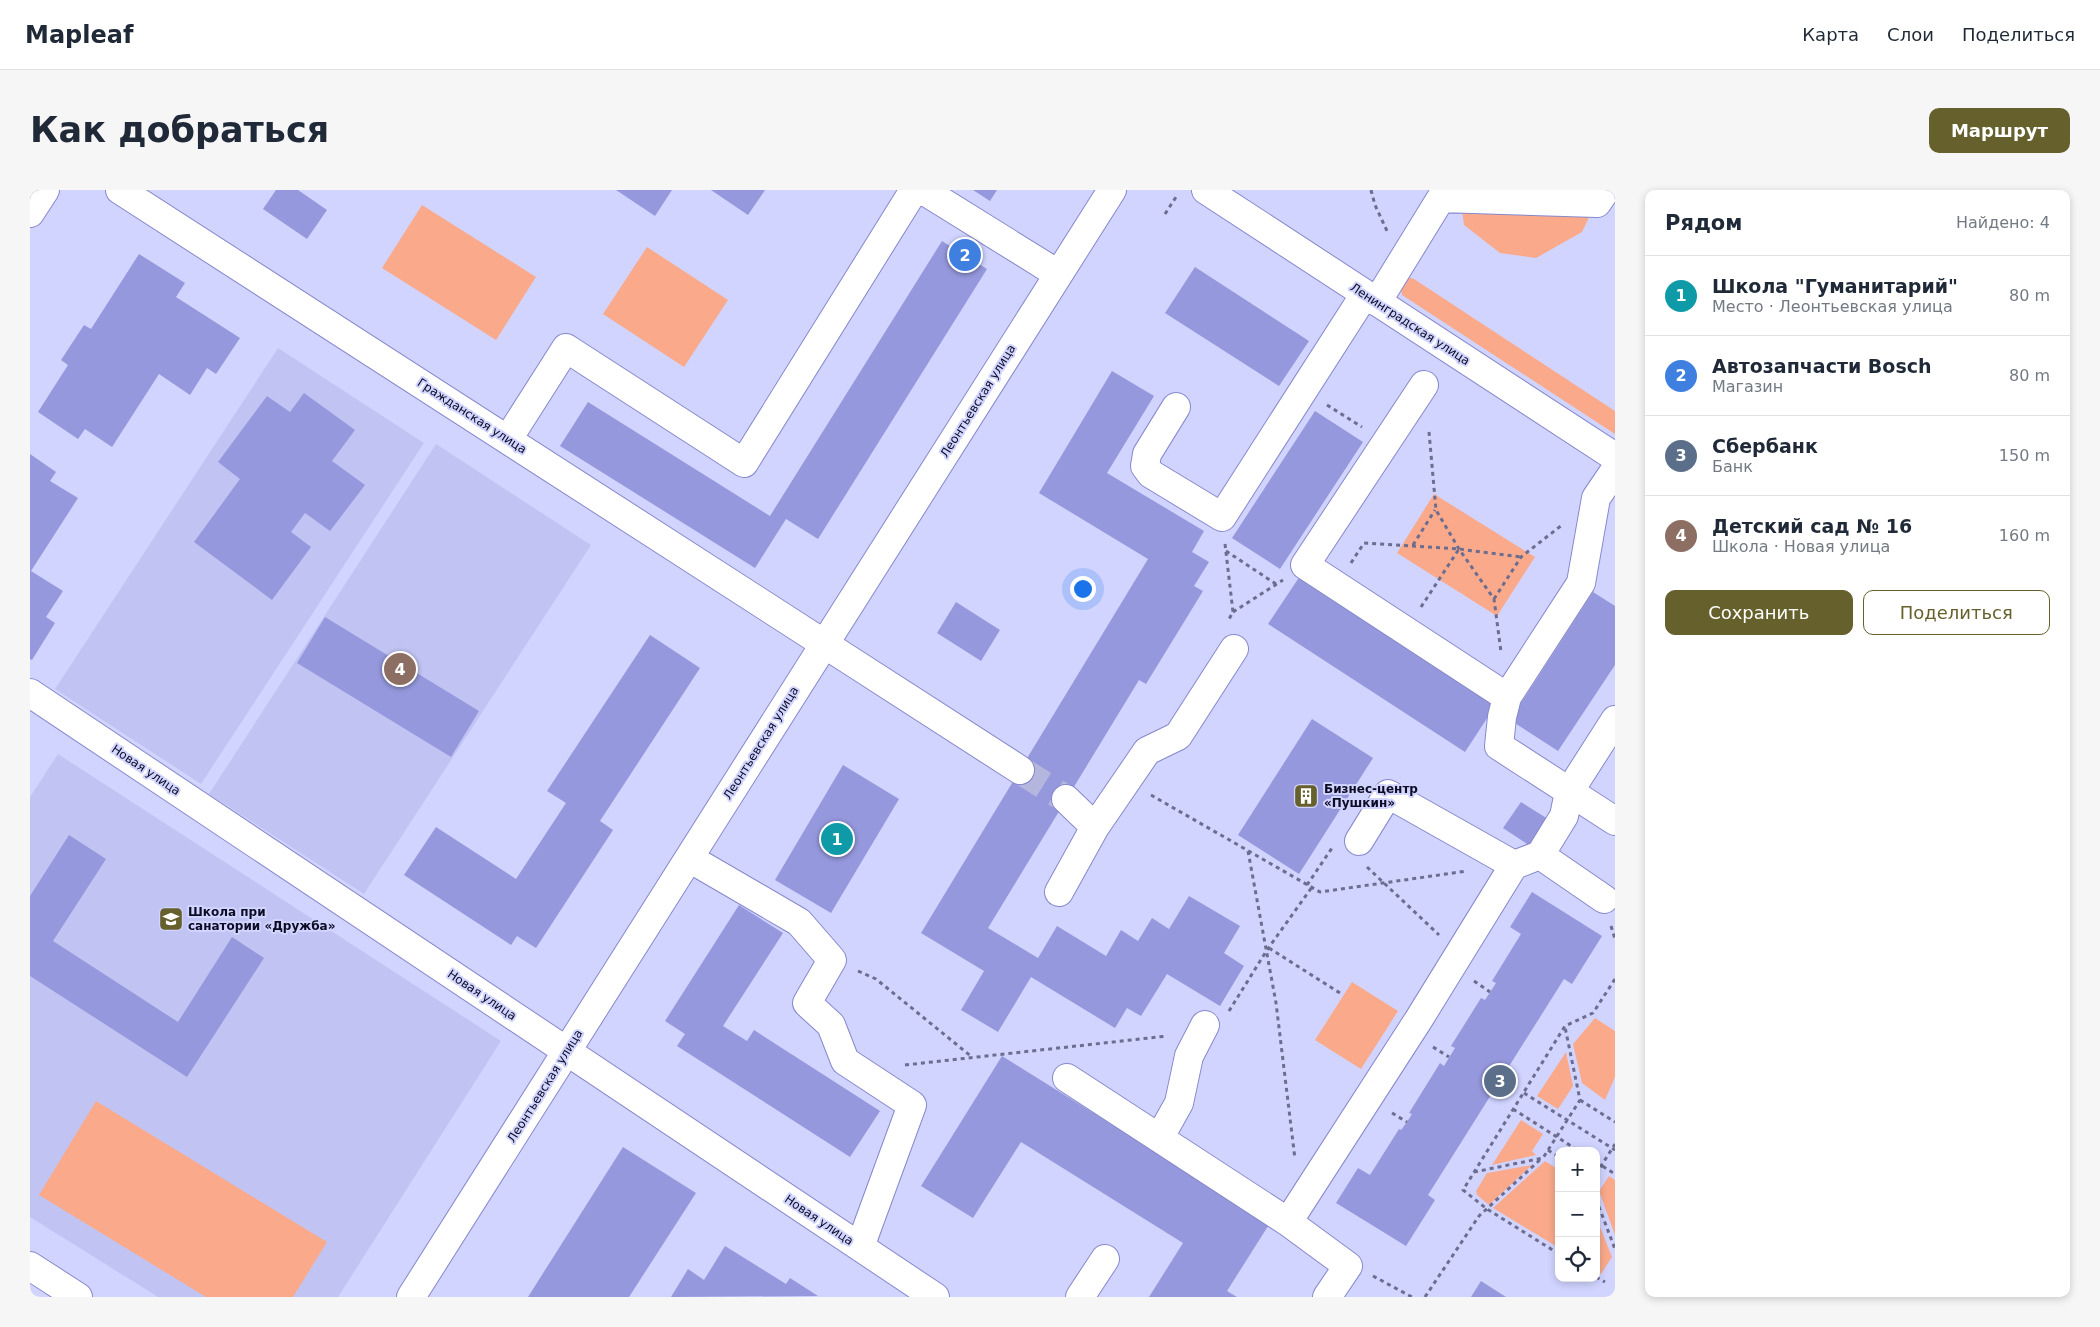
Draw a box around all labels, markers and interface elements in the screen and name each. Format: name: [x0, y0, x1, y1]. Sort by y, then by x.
text: Mapleaf: [25, 21, 133, 49]
text: Карта: [1802, 24, 1859, 45]
text: Слои: [1887, 24, 1934, 45]
text: Поделиться: [1962, 24, 2075, 45]
button: Маршрут: [1929, 108, 2070, 153]
text: Как добраться: [30, 110, 329, 150]
text: Рядом: [1665, 211, 1742, 235]
text: Найдено: 4: [1956, 213, 2050, 232]
pin: 2: [949, 236, 981, 274]
text: Школа "Гуманитарий": [1712, 275, 1958, 297]
street label: Ленинградская улица: [1348, 280, 1472, 368]
text: 1: [1675, 286, 1687, 305]
text: 80 m: [2009, 286, 2050, 305]
text: Место · Леонтьевская улица: [1712, 297, 1953, 316]
street label: Леонтьевская улица: [938, 342, 1018, 460]
text: Автозапчасти Bosch: [1712, 355, 1931, 377]
text: 2: [1675, 366, 1687, 385]
text: 80 m: [2009, 366, 2050, 385]
street label: Гражданская улица: [415, 376, 529, 456]
text: Магазин: [1712, 377, 1783, 396]
text: Сбербанк: [1712, 435, 1818, 457]
text: 3: [1675, 446, 1687, 465]
text: 150 m: [1999, 446, 2050, 465]
text: Банк: [1712, 457, 1753, 476]
text: Детский сад № 16: [1712, 515, 1912, 537]
text: 4: [1675, 526, 1687, 545]
text: 160 m: [1999, 526, 2050, 545]
text: Школа · Новая улица: [1712, 537, 1890, 556]
your location: [1070, 576, 1096, 602]
button: Сохранить: [1665, 590, 1853, 635]
button: Поделиться: [1863, 590, 2050, 635]
pin: 4: [384, 650, 416, 688]
street label: Леонтьевская улица: [721, 684, 801, 802]
street label: Новая улица: [109, 742, 183, 798]
place label: Бизнес-центр «Пушкин»: [1324, 782, 1418, 810]
building icon: Бизнес-центр «Пушкин»: [1293, 783, 1319, 809]
pin: 1: [821, 820, 853, 858]
place label: Школа при санатории «Дружба»: [188, 905, 335, 933]
school or university icon: Школа при санатории «Дружба»: [158, 906, 184, 932]
street label: Новая улица: [445, 967, 519, 1023]
street label: Леонтьевская улица: [505, 1027, 585, 1145]
pin: 3: [1484, 1062, 1516, 1100]
map controls: [1555, 1147, 1600, 1282]
button: +: [1555, 1147, 1600, 1192]
street label: Новая улица: [782, 1192, 856, 1248]
button: −: [1555, 1192, 1600, 1237]
button: locate: [1555, 1237, 1600, 1282]

